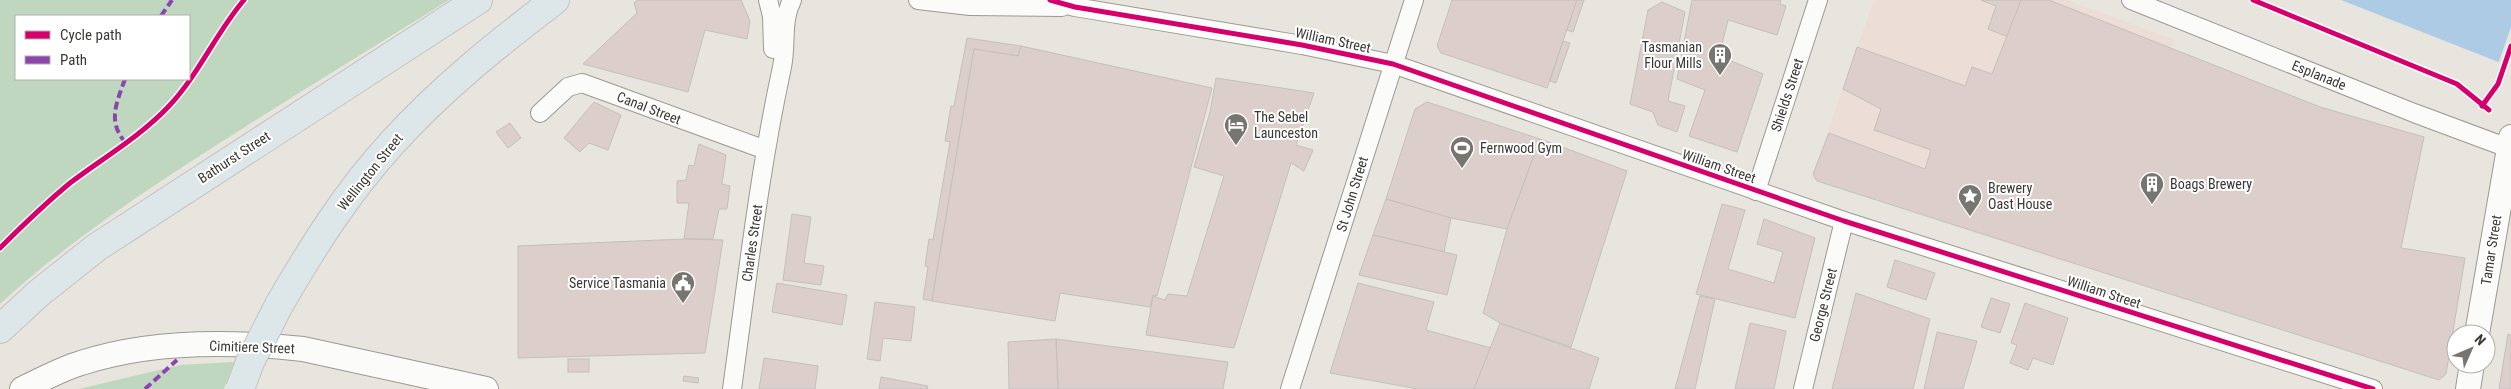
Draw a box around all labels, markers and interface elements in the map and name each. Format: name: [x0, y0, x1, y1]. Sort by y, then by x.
legend: [15, 15, 190, 80]
street label: William Street: [1294, 24, 1372, 56]
text: Cycle path: [60, 26, 122, 44]
place label: Tasmanian Flour Mills: [1642, 39, 1702, 71]
building icon: Tasmanian Flour Mills: [1707, 42, 1733, 76]
text: Path: [60, 51, 87, 69]
street label: Shields Street: [1768, 56, 1806, 134]
street label: Esplanade: [2289, 57, 2349, 93]
street label: Canal Street: [615, 88, 683, 128]
place label: The Sebel Launceston: [1254, 109, 1318, 141]
hotel icon: The Sebel Launceston: [1223, 112, 1249, 146]
street label: Bathurst Street: [195, 128, 273, 186]
street label: Wellington Street: [334, 130, 406, 214]
sports icon: Fernwood Gym: [1449, 135, 1475, 169]
place label: Fernwood Gym: [1480, 140, 1562, 156]
street label: William Street: [1680, 146, 1758, 186]
street label: St John Street: [1333, 154, 1371, 234]
building icon: Boags Brewery: [2139, 171, 2165, 205]
place label: Boags Brewery: [2170, 176, 2252, 192]
place label: Brewery Oast House: [1988, 180, 2053, 212]
place icon: Brewery Oast House: [1957, 183, 1983, 217]
street label: Charles Street: [739, 203, 765, 283]
street label: Tamar Street: [2478, 214, 2504, 286]
street label: George Street: [1806, 266, 1840, 344]
public building icon: Service Tasmania: [670, 270, 696, 304]
street label: William Street: [2065, 273, 2143, 311]
place label: Service Tasmania: [569, 275, 666, 291]
north arrow: [2446, 324, 2496, 374]
text: N: [2472, 331, 2489, 348]
street label: Cimitiere Street: [209, 338, 295, 356]

